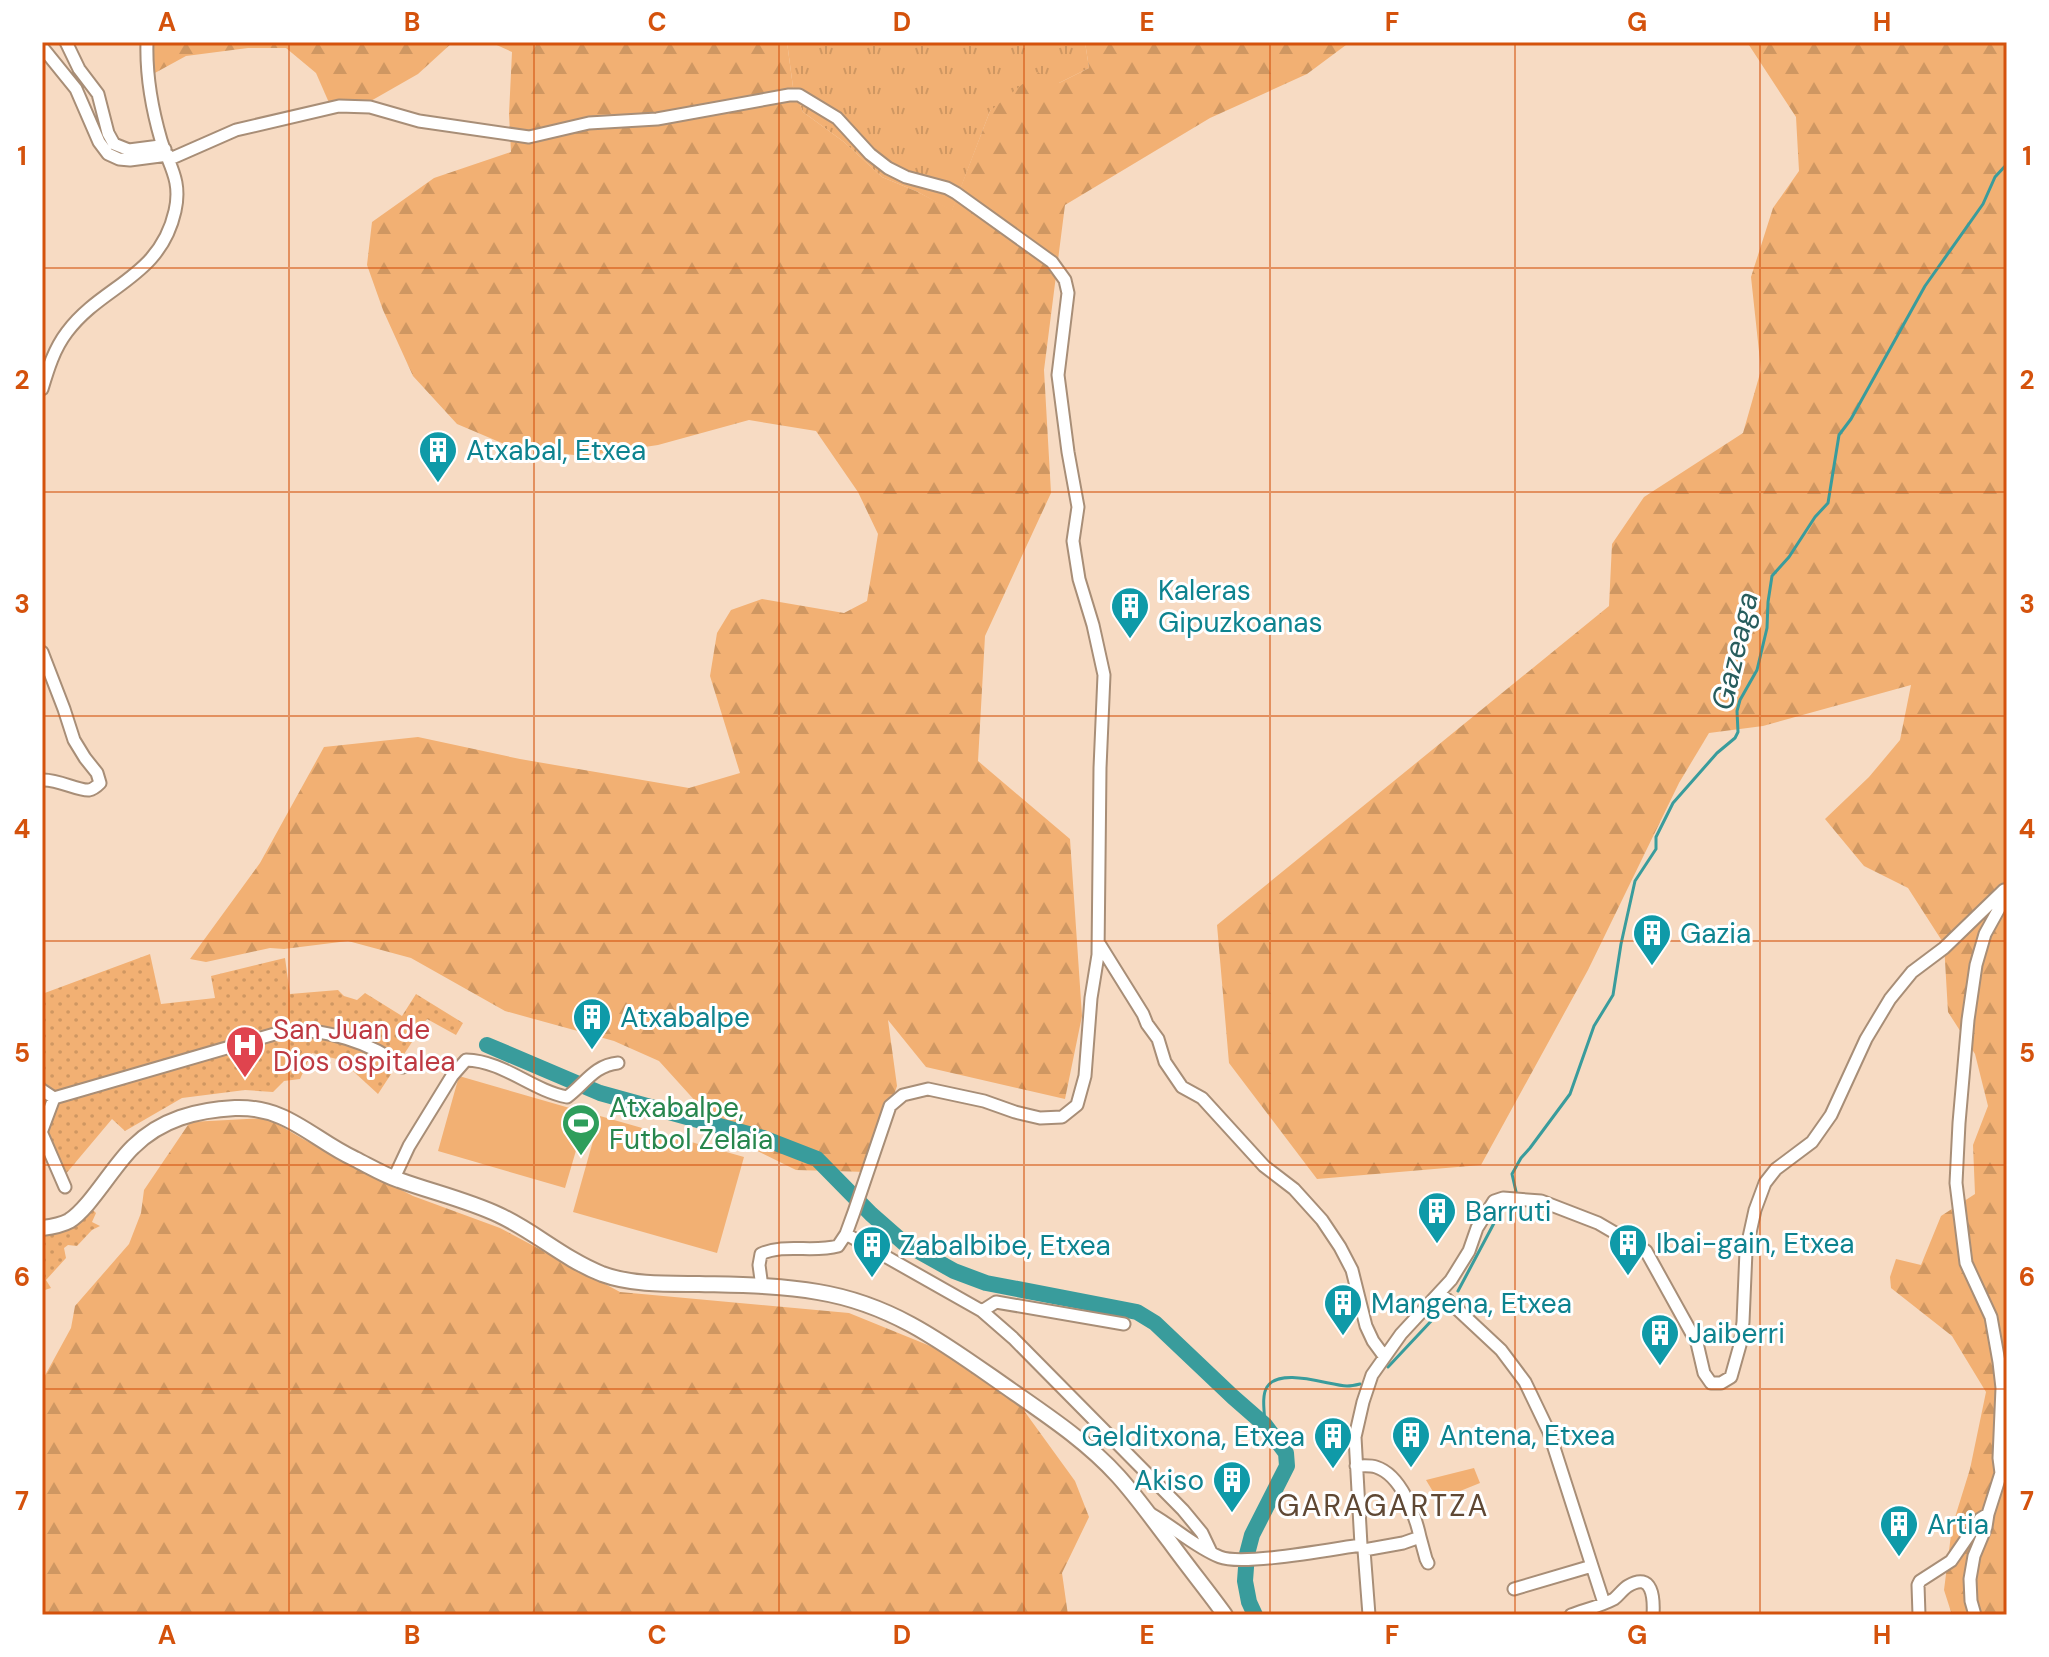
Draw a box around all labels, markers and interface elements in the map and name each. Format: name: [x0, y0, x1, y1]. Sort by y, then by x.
text: A: [158, 5, 176, 39]
text: B: [404, 5, 420, 39]
text: C: [647, 5, 667, 39]
text: D: [893, 5, 911, 39]
text: E: [1139, 5, 1155, 39]
text: F: [1385, 5, 1399, 39]
text: G: [1627, 5, 1647, 39]
text: H: [1873, 5, 1891, 39]
text: 1: [17, 139, 27, 173]
text: 1: [2022, 139, 2032, 173]
text: 2: [14, 363, 30, 397]
text: 2: [2019, 363, 2035, 397]
building icon: Atxabal, Etxea: [417, 429, 459, 484]
place label: Atxabal, Etxea: [466, 432, 646, 469]
place label: Kaleras Gipuzkoanas: [1158, 572, 1323, 641]
building icon: Kaleras Gipuzkoanas: [1109, 585, 1151, 640]
text: 3: [14, 587, 30, 621]
text: 3: [2019, 587, 2035, 621]
water label: Gazeaga: [1702, 588, 1767, 714]
text: 4: [14, 812, 30, 846]
text: 4: [2019, 812, 2035, 846]
building icon: Gazia: [1631, 912, 1673, 967]
place label: Gazia: [1680, 915, 1751, 952]
building icon: Atxabalpe: [571, 996, 613, 1051]
place label: Atxabalpe: [620, 999, 750, 1036]
place label: San Juan de Dios ospitalea: [273, 1011, 456, 1080]
hospital icon: San Juan de Dios ospitalea: [224, 1024, 266, 1079]
text: 5: [14, 1036, 30, 1070]
text: 5: [2019, 1036, 2035, 1070]
place label: Atxabalpe, Futbol Zelaia: [609, 1089, 773, 1158]
sports icon: Atxabalpe, Futbol Zelaia: [560, 1102, 602, 1157]
building icon: Barruti: [1416, 1190, 1458, 1245]
place label: Barruti: [1465, 1193, 1552, 1230]
building icon: Ibai-gain, Etxea: [1607, 1222, 1649, 1277]
building icon: Zabalbibe, Etxea: [851, 1224, 893, 1279]
place label: Ibai-gain, Etxea: [1656, 1225, 1855, 1262]
place label: Zabalbibe, Etxea: [900, 1227, 1111, 1264]
text: 6: [14, 1260, 30, 1294]
text: 6: [2019, 1260, 2035, 1294]
building icon: Mangena, Etxea: [1322, 1282, 1364, 1337]
place label: Mangena, Etxea: [1371, 1285, 1572, 1322]
building icon: Jaiberri: [1639, 1312, 1681, 1367]
place label: Jaiberri: [1688, 1315, 1785, 1352]
building icon: Antena, Etxea: [1390, 1414, 1432, 1469]
building icon: Gelditxona, Etxea: [1312, 1415, 1354, 1470]
place label: Antena, Etxea: [1439, 1417, 1615, 1454]
place label: Gelditxona, Etxea: [1081, 1418, 1305, 1455]
building icon: Akiso: [1211, 1459, 1253, 1514]
place label: Akiso: [1134, 1462, 1204, 1499]
text: 7: [15, 1484, 29, 1518]
text: 7: [2020, 1484, 2034, 1518]
district label: GARAGARTZA: [1277, 1486, 1489, 1525]
building icon: Artia: [1878, 1503, 1920, 1558]
place label: Artia: [1927, 1506, 1989, 1543]
text: A: [158, 1618, 176, 1652]
text: B: [404, 1618, 420, 1652]
text: C: [647, 1618, 667, 1652]
text: D: [893, 1618, 911, 1652]
text: E: [1139, 1618, 1155, 1652]
text: F: [1385, 1618, 1399, 1652]
text: G: [1627, 1618, 1647, 1652]
text: H: [1873, 1618, 1891, 1652]

